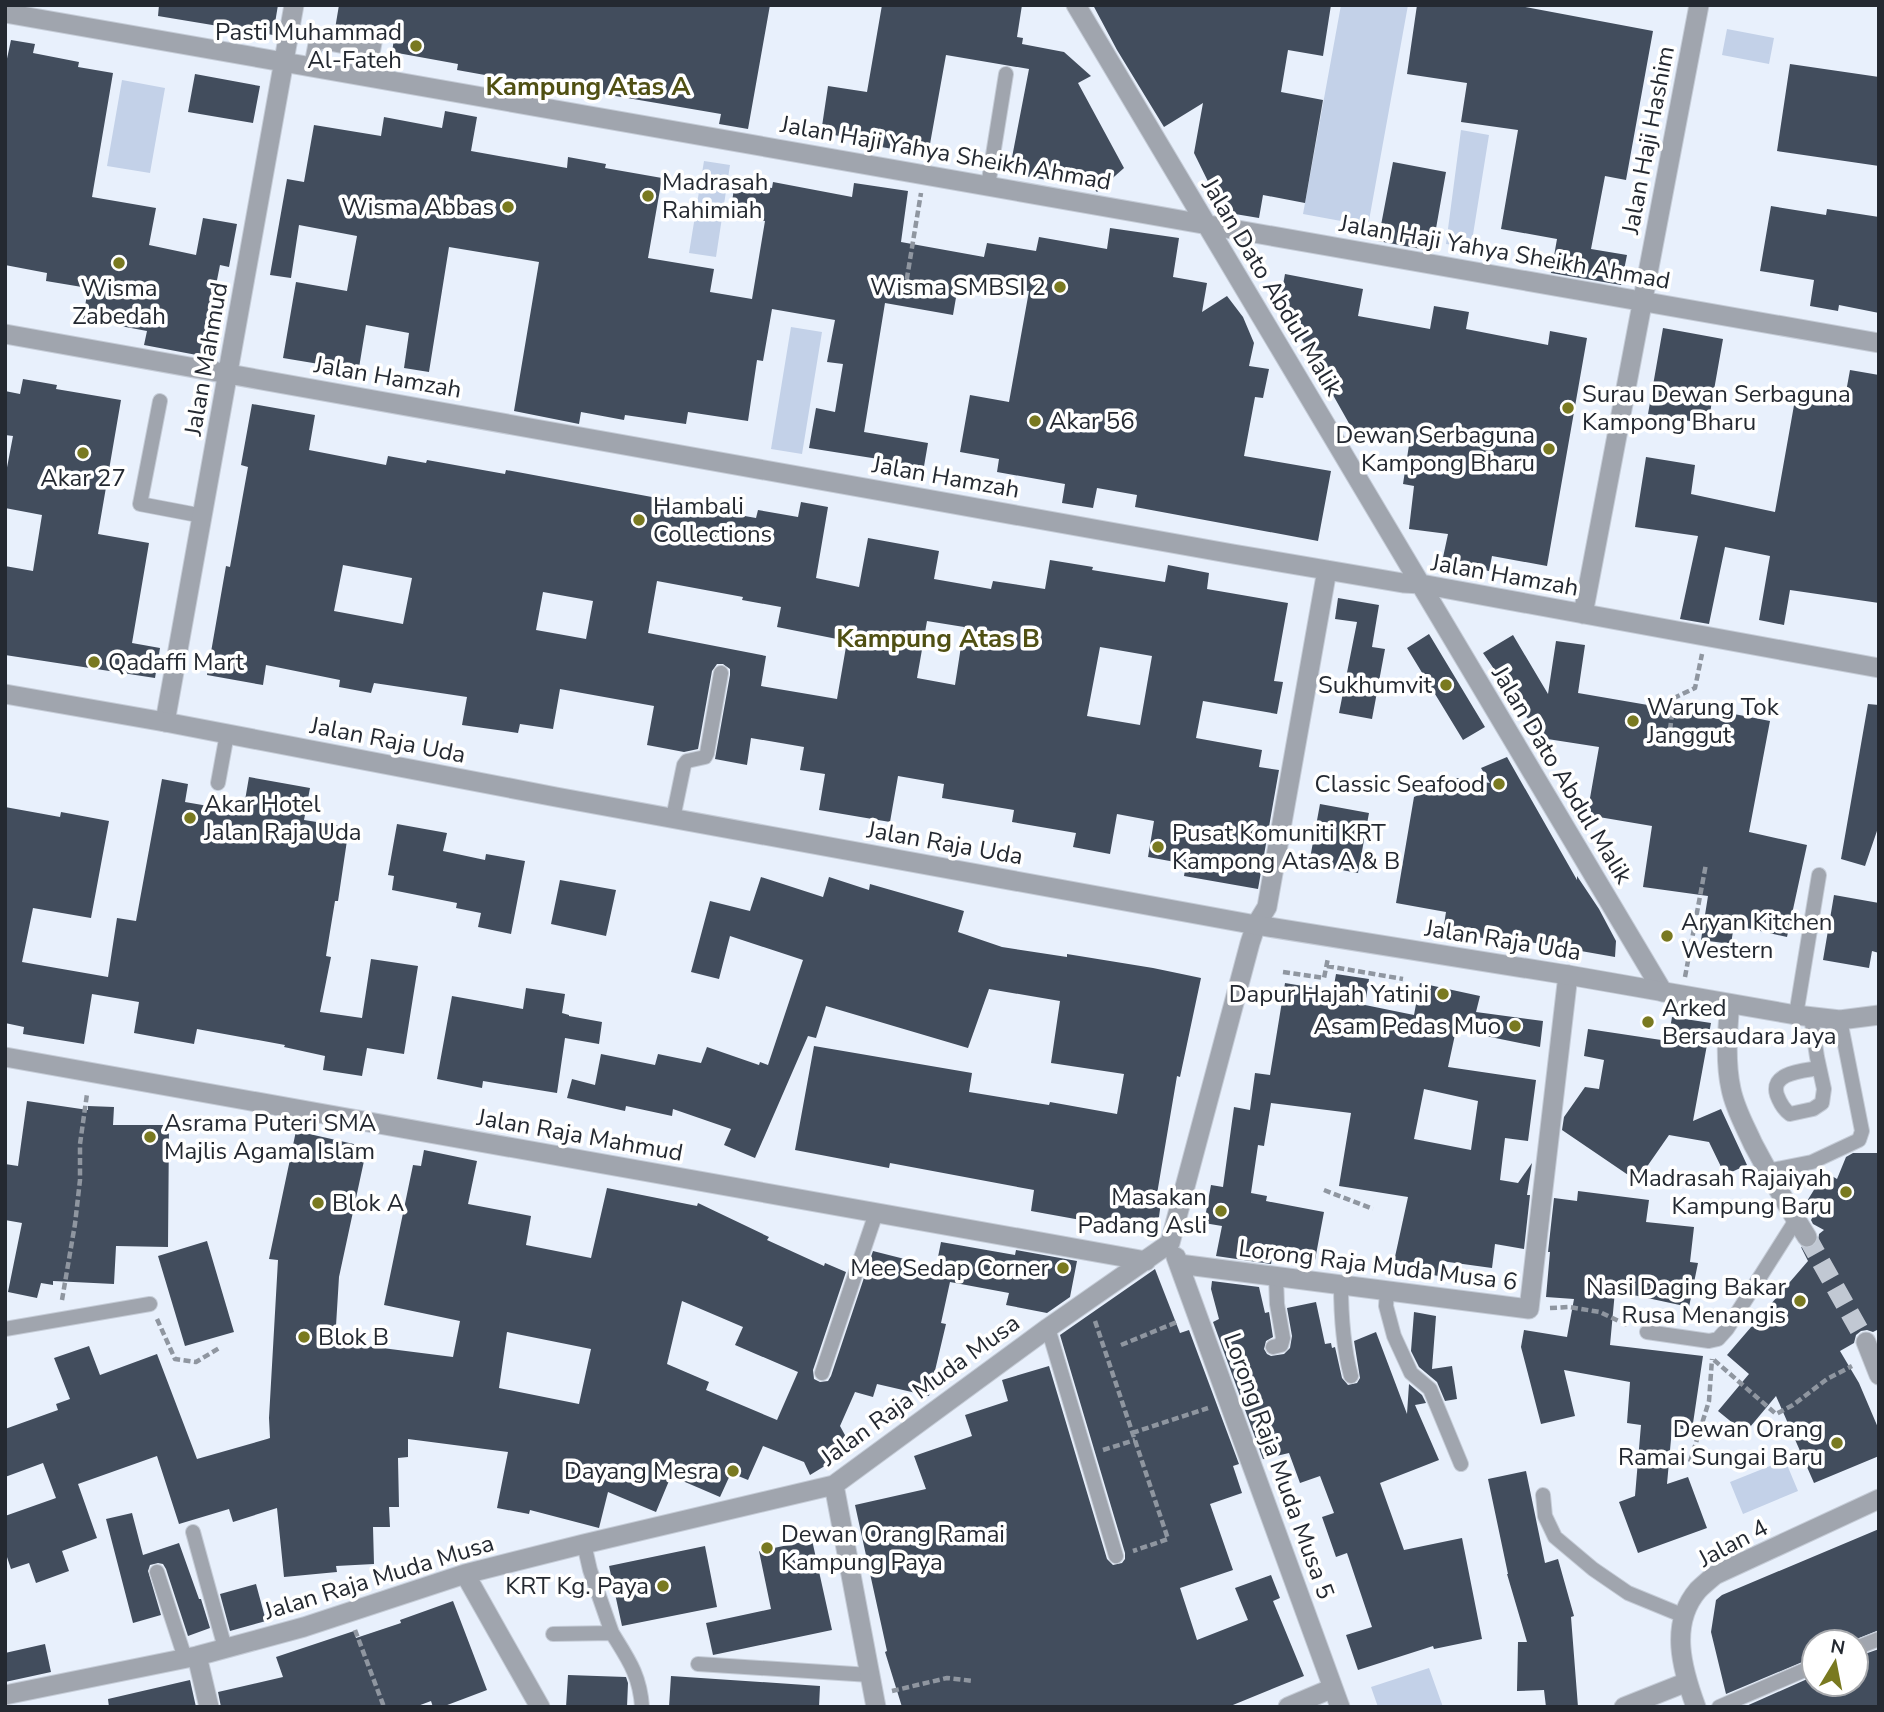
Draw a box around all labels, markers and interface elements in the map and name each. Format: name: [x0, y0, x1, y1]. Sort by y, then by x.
place label: Pasti Muhammad Al-Fateh: [215, 16, 402, 76]
marker: Pasti Muhammad Al-Fateh: [408, 38, 424, 54]
street label: Jalan Haji Hashim: [1614, 43, 1682, 238]
district label: Kampung Atas A: [485, 69, 691, 104]
street label: Jalan Haji Yahya Sheikh Ahmad: [777, 108, 1114, 198]
place label: Madrasah Rahimiah: [662, 166, 768, 226]
street label: Jalan Dato Abdul Malik: [1194, 171, 1350, 403]
marker: Madrasah Rahimiah: [640, 188, 656, 204]
place label: Wisma Abbas: [341, 191, 494, 223]
marker: Wisma Abbas: [500, 199, 516, 215]
street label: Jalan Haji Yahya Sheikh Ahmad: [1336, 207, 1673, 297]
marker: Wisma Zabedah: [111, 255, 127, 271]
place label: Wisma SMBSI 2: [870, 271, 1046, 303]
place label: Wisma Zabedah: [72, 272, 166, 332]
marker: Wisma SMBSI 2: [1052, 279, 1068, 295]
street label: Jalan Mahmud: [177, 280, 235, 439]
street label: Jalan Hamzah: [311, 348, 464, 406]
place label: Surau Dewan Serbaguna Kampong Bharu: [1582, 378, 1851, 438]
marker: Surau Dewan Serbaguna Kampong Bharu: [1560, 400, 1576, 416]
place label: Akar 56: [1049, 405, 1135, 437]
marker: Akar 56: [1027, 413, 1043, 429]
place label: Dewan Serbaguna Kampong Bharu: [1335, 419, 1535, 479]
marker: Dewan Serbaguna Kampong Bharu: [1541, 441, 1557, 457]
marker: Akar 27: [75, 445, 91, 461]
street label: Jalan Hamzah: [869, 448, 1022, 506]
place label: Akar 27: [40, 462, 126, 494]
place label: Hambali Collections: [653, 490, 772, 550]
marker: Hambali Collections: [631, 512, 647, 528]
street label: Jalan Hamzah: [1428, 546, 1581, 604]
district label: Kampung Atas B: [836, 621, 1040, 656]
place label: Qadaffi Mart: [108, 646, 244, 678]
marker: Qadaffi Mart: [86, 654, 102, 670]
street label: Jalan Dato Abdul Malik: [1484, 659, 1640, 891]
place label: Sukhumvit: [1318, 669, 1433, 701]
marker: Sukhumvit: [1438, 677, 1454, 693]
place label: Warung Tok Janggut: [1646, 691, 1780, 751]
street label: Jalan Raja Uda: [307, 709, 468, 771]
marker: Warung Tok Janggut: [1625, 713, 1641, 729]
place label: Classic Seafood: [1315, 768, 1485, 800]
marker: Classic Seafood: [1491, 776, 1507, 792]
place label: Akar Hotel Jalan Raja Uda: [203, 788, 362, 848]
marker: Akar Hotel Jalan Raja Uda: [182, 810, 198, 826]
street label: Jalan Raja Uda: [864, 813, 1025, 872]
place label: Pusat Komuniti KRT Kampong Atas A & B: [1172, 817, 1400, 877]
marker: Pusat Komuniti KRT Kampong Atas A & B: [1150, 839, 1166, 855]
place label: Aryan Kitchen Western: [1681, 906, 1832, 966]
street label: Jalan Raja Uda: [1422, 912, 1583, 968]
marker: Aryan Kitchen Western: [1659, 928, 1675, 944]
place label: Dapur Hajah Yatini: [1229, 978, 1429, 1010]
marker: Dapur Hajah Yatini: [1435, 986, 1451, 1002]
place label: Arked Bersaudara Jaya: [1662, 992, 1836, 1052]
place label: Asam Pedas Muo: [1314, 1010, 1501, 1042]
marker: Arked Bersaudara Jaya: [1640, 1014, 1656, 1030]
marker: Asam Pedas Muo: [1507, 1018, 1523, 1034]
street label: Jalan Raja Mahmud: [474, 1101, 685, 1169]
place label: Asrama Puteri SMA Majlis Agama Islam: [164, 1107, 377, 1167]
marker: Asrama Puteri SMA Majlis Agama Islam: [142, 1129, 158, 1145]
place label: Madrasah Rajaiyah Kampung Baru: [1628, 1162, 1832, 1222]
place label: Masakan Padang Asli: [1078, 1181, 1207, 1241]
marker: Madrasah Rajaiyah Kampung Baru: [1838, 1184, 1854, 1200]
place label: Blok A: [332, 1187, 405, 1219]
marker: Blok A: [310, 1195, 326, 1211]
marker: Masakan Padang Asli: [1213, 1203, 1229, 1219]
street label: Lorong Raja Muda Musa 6: [1237, 1232, 1519, 1298]
place label: Mee Sedap Corner: [850, 1252, 1049, 1284]
marker: Mee Sedap Corner: [1055, 1260, 1071, 1276]
place label: Nasi Daging Bakar Rusa Menangis: [1586, 1271, 1786, 1331]
marker: Nasi Daging Bakar Rusa Menangis: [1792, 1293, 1808, 1309]
street label: Jalan Raja Muda Musa: [813, 1307, 1026, 1474]
place label: Blok B: [318, 1321, 389, 1353]
marker: Blok B: [296, 1329, 312, 1345]
street label: Lorong Raja Muda Musa 5: [1216, 1329, 1342, 1603]
place label: Dewan Orang Ramai Sungai Baru: [1618, 1413, 1823, 1473]
marker: Dewan Orang Ramai Sungai Baru: [1829, 1435, 1845, 1451]
place label: Dayang Mesra: [564, 1455, 719, 1487]
marker: Dayang Mesra: [725, 1463, 741, 1479]
street label: Jalan 4: [1692, 1511, 1773, 1575]
place label: Dewan Orang Ramai Kampung Paya: [781, 1518, 1005, 1578]
street label: Jalan Raja Muda Musa: [259, 1527, 498, 1627]
marker: Dewan Orang Ramai Kampung Paya: [759, 1540, 775, 1556]
place label: KRT Kg. Paya: [505, 1570, 649, 1602]
marker: KRT Kg. Paya: [655, 1578, 671, 1594]
north arrow: [1800, 1628, 1870, 1698]
text: N: [1829, 1633, 1847, 1661]

